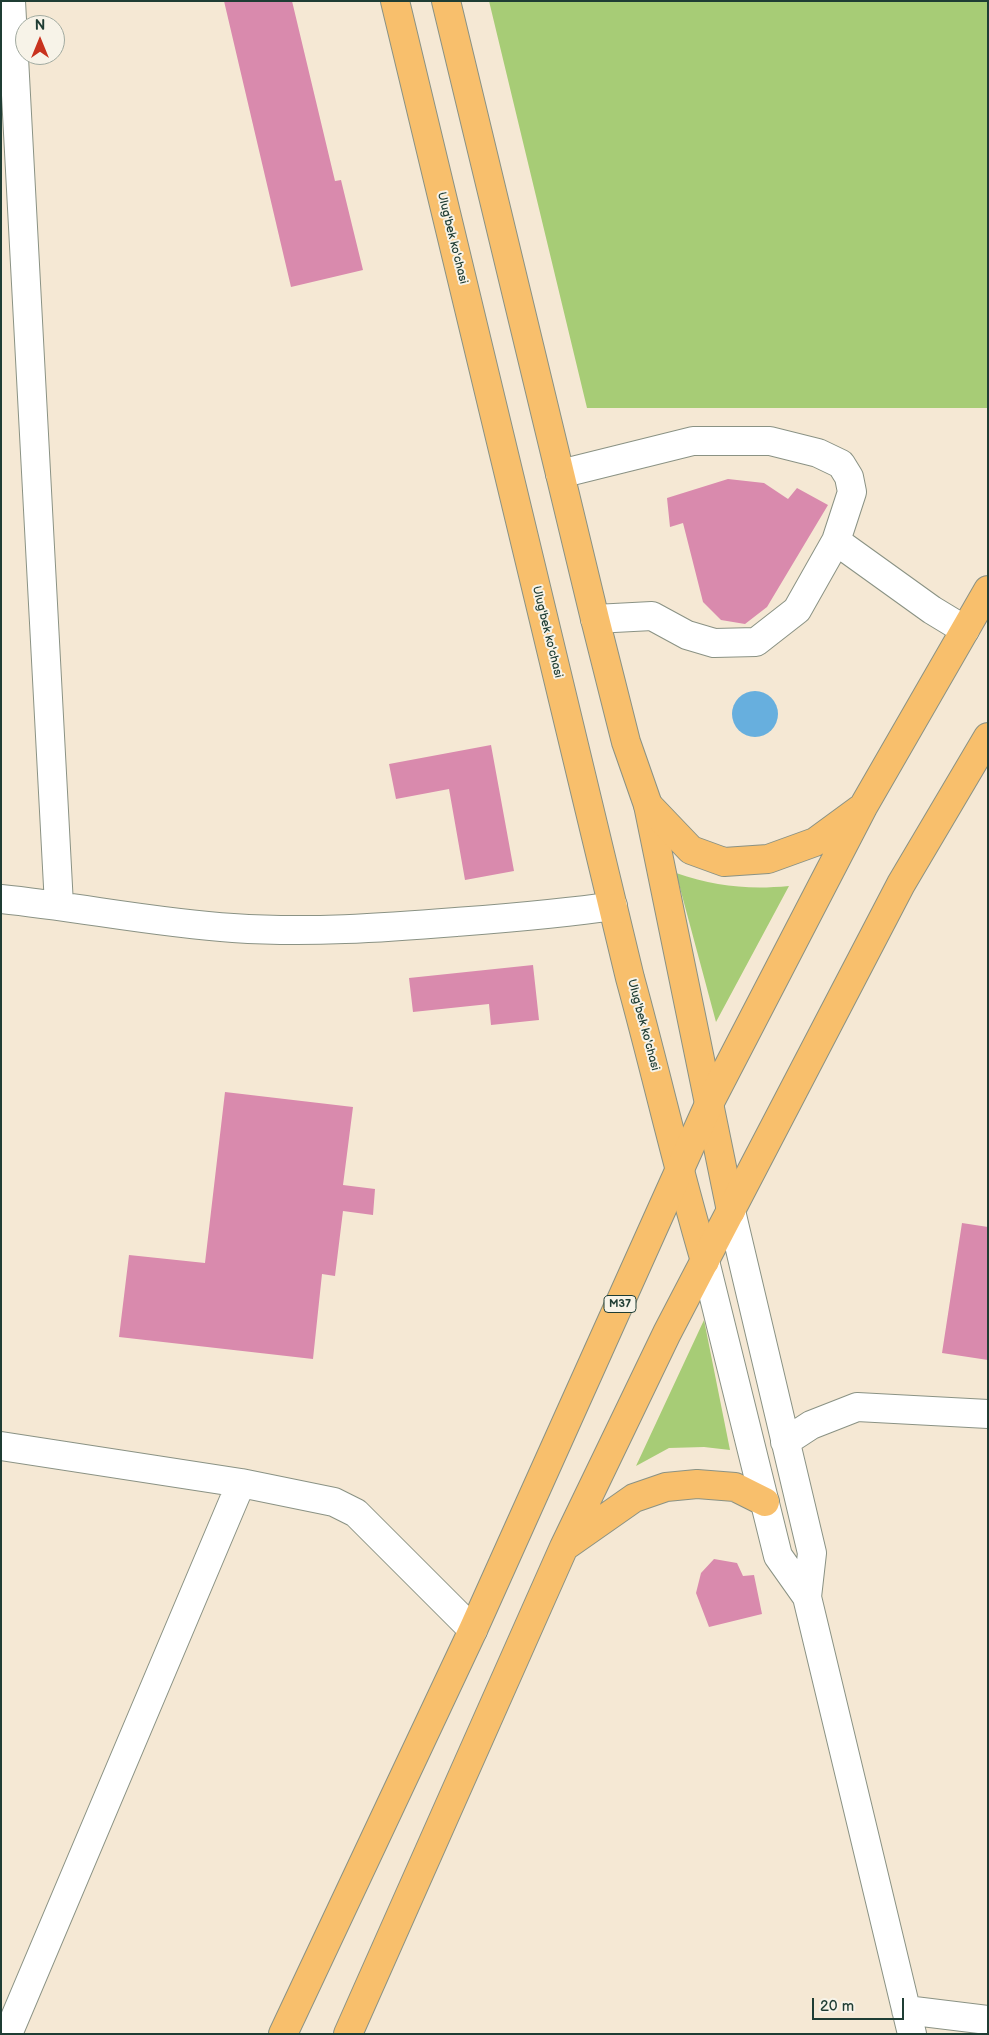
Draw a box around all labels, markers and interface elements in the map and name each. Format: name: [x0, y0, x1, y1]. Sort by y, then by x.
north arrow: [15, 15, 65, 65]
text: N: [35, 17, 45, 34]
street label: Ulug'bek ko'chasi: [434, 191, 470, 285]
street label: Ulug'bek ko'chasi: [529, 585, 565, 679]
street label: Ulug'bek ko'chasi: [624, 978, 662, 1072]
road number: M37: [604, 1296, 636, 1312]
scale bar: [814, 1988, 906, 2020]
text: 20 m: [820, 1997, 854, 2016]

